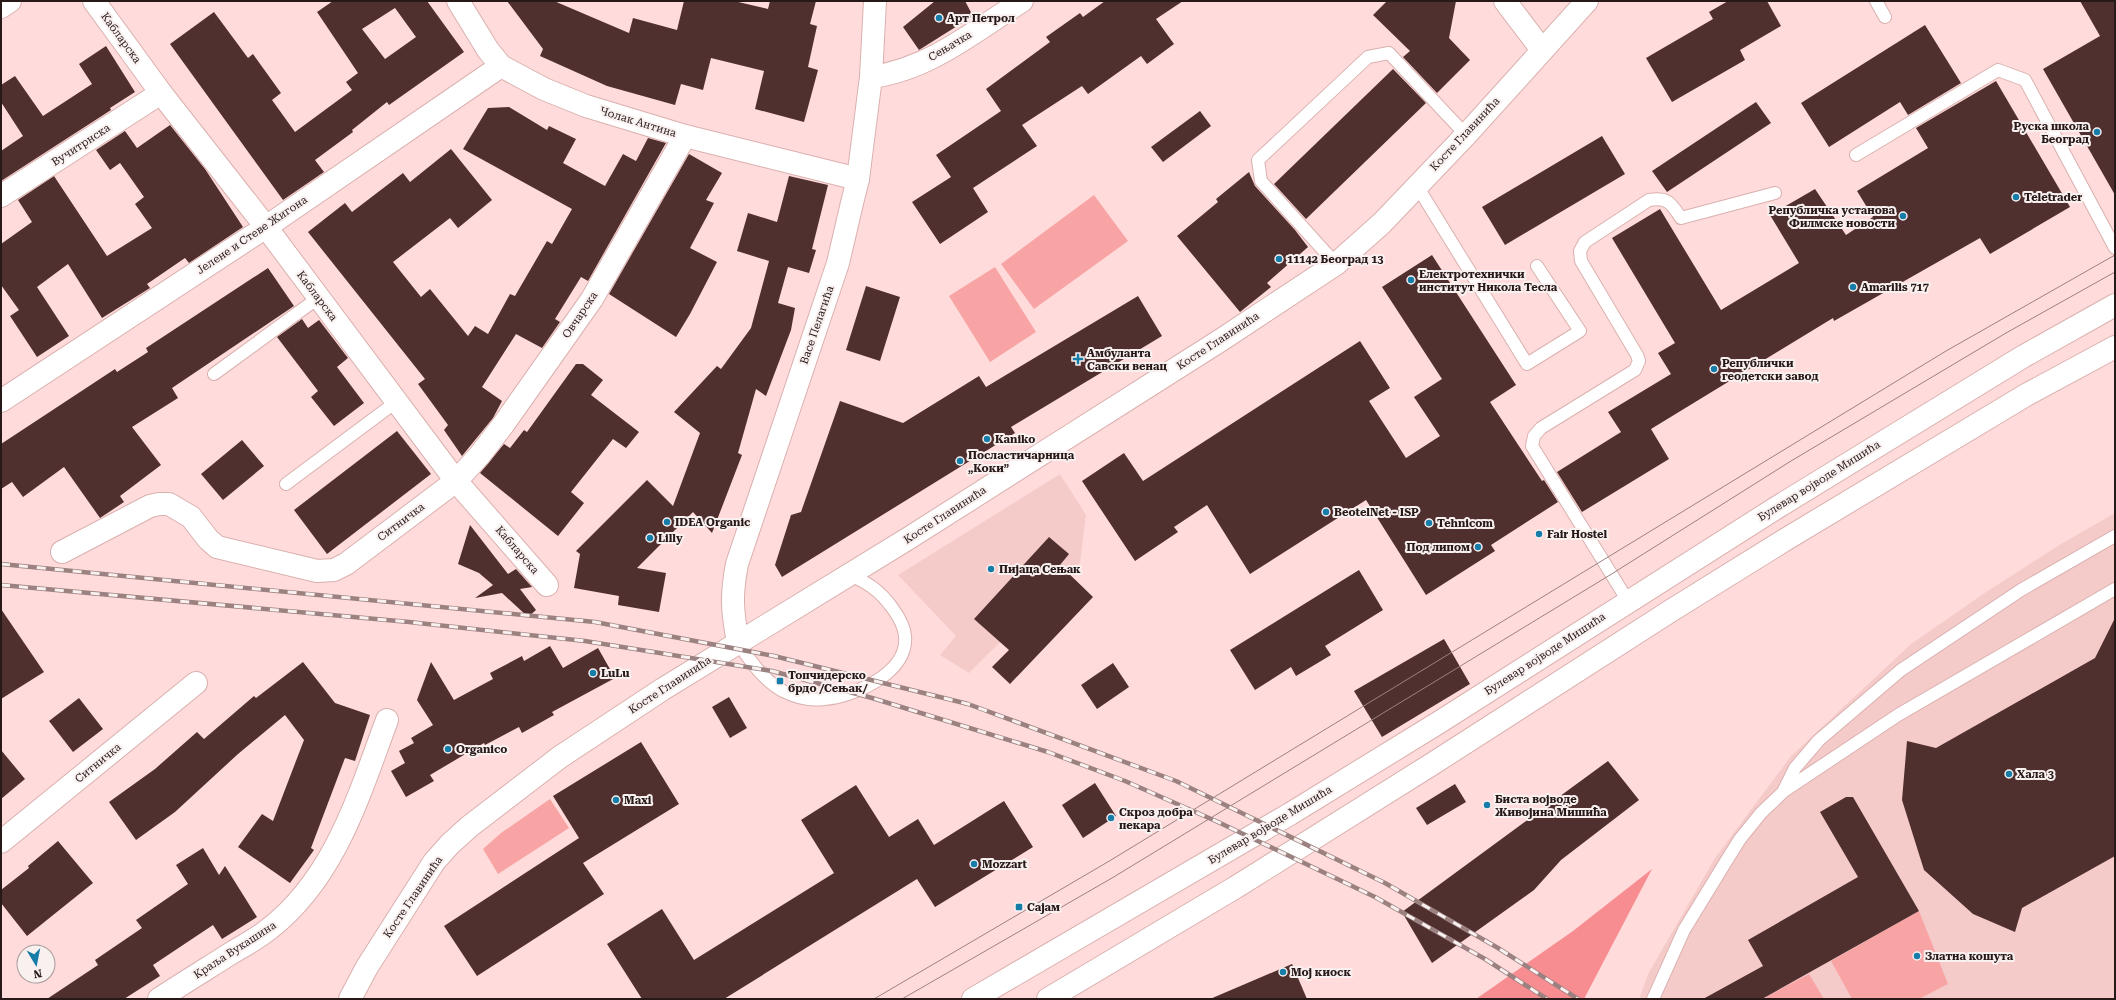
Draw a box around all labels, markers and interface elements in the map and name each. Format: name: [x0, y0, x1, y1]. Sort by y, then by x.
street label: Кабларска: [98, 10, 144, 66]
place label: Арт Петрол: [947, 12, 1015, 25]
marker: Арт Петрол: [934, 13, 944, 23]
street label: Сењачка: [926, 28, 974, 64]
street label: Косте Главинића: [1428, 94, 1502, 173]
street label: Чолак Антина: [598, 104, 678, 140]
place label: Руска школа Београд: [2014, 120, 2090, 146]
street label: Вучитрнска: [49, 121, 113, 169]
marker: Руска школа Београд: [2092, 127, 2102, 137]
place label: Teletrader: [2024, 191, 2082, 204]
marker: Teletrader: [2011, 192, 2021, 202]
street label: Јелене и Стеве Жигона: [194, 193, 310, 277]
place label: Републичка установа Филмске новости: [1769, 204, 1896, 230]
marker: Републичка установа Филмске новости: [1898, 211, 1908, 221]
place label: 11142 Београд 13: [1287, 253, 1384, 266]
marker: 11142 Београд 13: [1274, 254, 1284, 264]
street label: Кабларска: [294, 268, 340, 324]
place label: Електротехнички институт Никола Тесла: [1419, 268, 1558, 294]
marker: Електротехнички институт Никола Тесла: [1406, 275, 1416, 285]
place label: Amarilis 717: [1861, 281, 1929, 294]
marker: Amarilis 717: [1848, 282, 1858, 292]
street label: Васе Пелагића: [797, 284, 837, 366]
street label: Овчарска: [560, 289, 600, 341]
street label: Косте Главинића: [1174, 309, 1262, 373]
place label: Амбуланта Савски венац: [1087, 347, 1167, 373]
marker: Амбуланта Савски венац: [1072, 353, 1084, 365]
place label: Републички геодетски завод: [1722, 357, 1818, 383]
marker: Републички геодетски завод: [1709, 364, 1719, 374]
place label: Kaniko: [995, 433, 1035, 446]
marker: Kaniko: [982, 434, 992, 444]
street label: Булевар војводе Мишића: [1755, 438, 1883, 524]
place label: Посластичарница „Коки”: [968, 449, 1075, 475]
marker: Посластичарница „Коки”: [955, 456, 965, 466]
street label: Косте Главинића: [901, 483, 989, 547]
street label: Ситничка: [375, 500, 427, 544]
place label: BeotelNet - ISP: [1334, 506, 1419, 519]
marker: BeotelNet - ISP: [1321, 507, 1331, 517]
place label: IDEA Organic: [675, 516, 751, 529]
marker: IDEA Organic: [662, 517, 672, 527]
place label: Tehnicom: [1437, 517, 1493, 530]
marker: Tehnicom: [1424, 518, 1434, 528]
street label: Кабларска: [493, 523, 541, 577]
place label: Fair Hostel: [1547, 528, 1608, 541]
marker: Fair Hostel: [1534, 529, 1544, 539]
place label: Lilly: [658, 532, 683, 545]
marker: Lilly: [645, 533, 655, 543]
place label: Под липом: [1407, 541, 1470, 554]
marker: Под липом: [1473, 542, 1483, 552]
place label: Пијаца Сењак: [999, 563, 1081, 576]
marker: Пијаца Сењак: [986, 564, 996, 574]
street label: Булевар војводе Мишића: [1482, 610, 1608, 698]
street label: Косте Главинића: [626, 653, 714, 717]
place label: LuLu: [601, 667, 630, 680]
marker: LuLu: [588, 668, 598, 678]
place label: Топчидерско брдо /Сењак/: [788, 669, 868, 695]
marker: Топчидерско брдо /Сењак/: [775, 676, 785, 686]
street label: Ситничка: [72, 740, 124, 786]
place label: Organico: [456, 743, 507, 756]
marker: Organico: [443, 744, 453, 754]
place label: Хала 3: [2017, 768, 2054, 781]
marker: Хала 3: [2004, 769, 2014, 779]
street label: Булевар војводе Мишића: [1206, 783, 1334, 867]
place label: Биста војводе Живојина Мишића: [1495, 793, 1607, 819]
place label: Maxi: [624, 794, 652, 807]
marker: Maxi: [611, 795, 621, 805]
marker: Биста војводе Живојина Мишића: [1482, 800, 1492, 810]
place label: Скроз добра пекара: [1119, 806, 1193, 832]
marker: Скроз добра пекара: [1106, 813, 1116, 823]
street label: Косте Главинића: [381, 854, 445, 940]
place label: Mozzart: [982, 858, 1028, 871]
marker: Mozzart: [969, 859, 979, 869]
place label: Сајам: [1027, 901, 1060, 914]
marker: Сајам: [1014, 902, 1024, 912]
street label: Краља Вукашина: [191, 918, 279, 982]
north arrow: [16, 944, 56, 984]
place label: Златна кошута: [1925, 950, 2014, 963]
marker: Златна кошута: [1912, 951, 1922, 961]
text: N: [32, 966, 43, 981]
place label: Мој киоск: [1291, 966, 1351, 979]
marker: Мој киоск: [1278, 967, 1288, 977]

